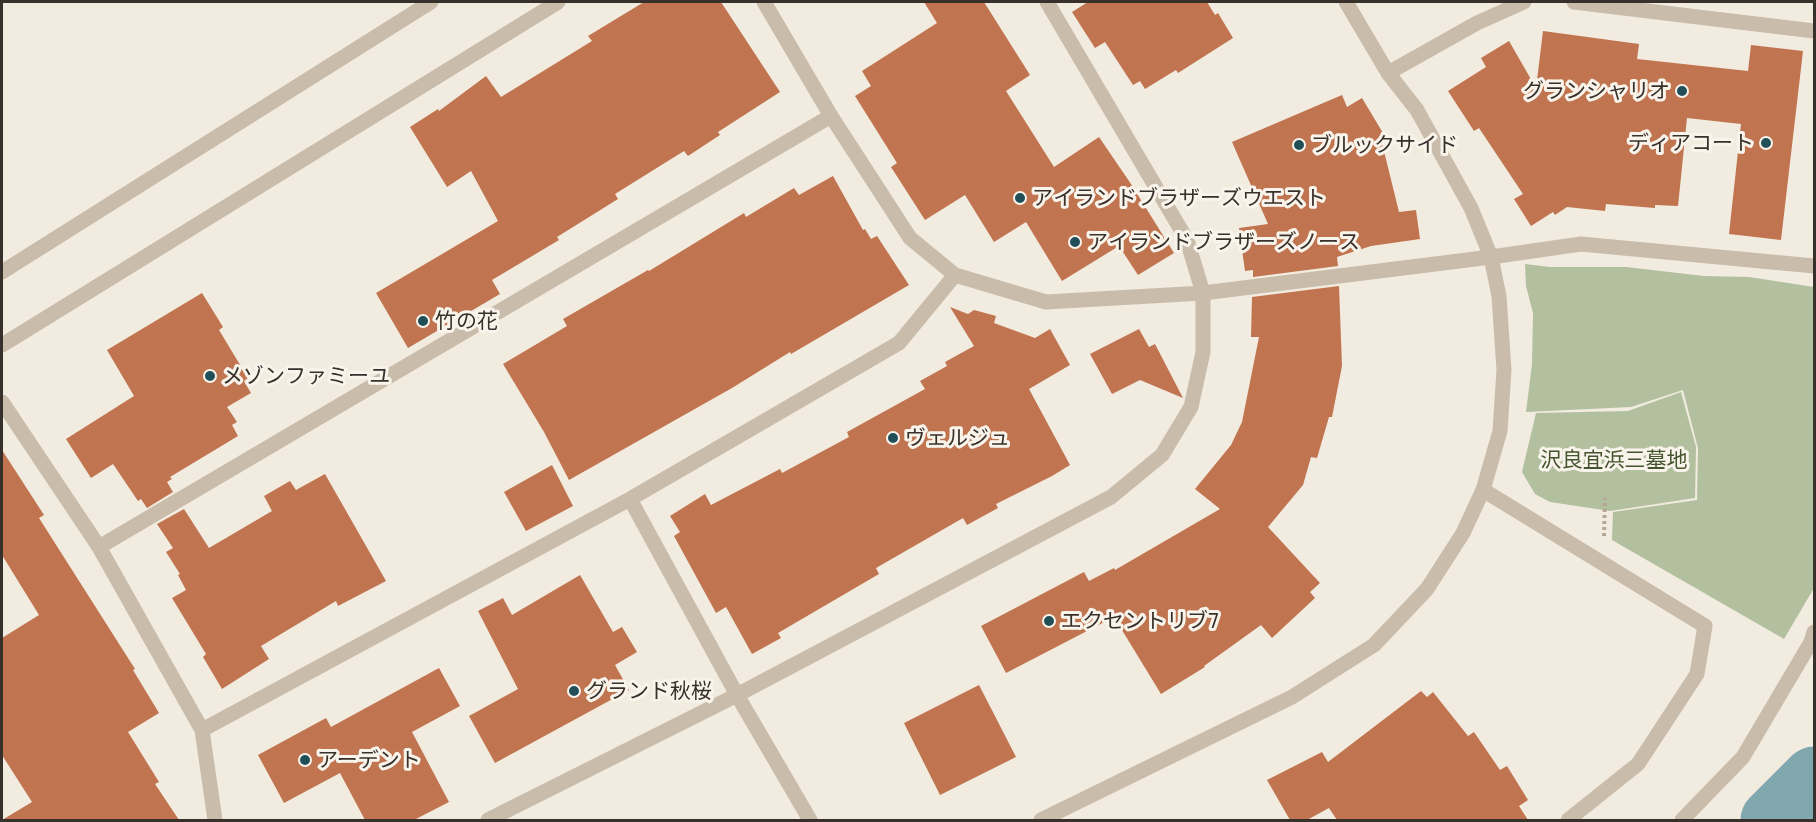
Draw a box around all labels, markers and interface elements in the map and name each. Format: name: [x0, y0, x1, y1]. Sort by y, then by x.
place label: グランシャリオ: [1523, 78, 1670, 104]
marker: グランシャリオ: [1675, 84, 1689, 98]
place label: ディアコート: [1628, 130, 1754, 156]
place label: ブルックサイド: [1311, 132, 1458, 158]
marker: ディアコート: [1759, 136, 1773, 150]
marker: ブルックサイド: [1292, 138, 1306, 152]
place label: アイランドブラザーズウエスト: [1032, 185, 1326, 211]
marker: アイランドブラザーズウエスト: [1013, 191, 1027, 205]
place label: アイランドブラザーズノース: [1087, 229, 1360, 255]
marker: アイランドブラザーズノース: [1068, 235, 1082, 249]
place label: 竹の花: [435, 308, 498, 334]
marker: 竹の花: [416, 314, 430, 328]
place label: メゾンファミーユ: [222, 363, 390, 389]
marker: メゾンファミーユ: [203, 369, 217, 383]
place label: ヴェルジュ: [905, 425, 1010, 451]
marker: ヴェルジュ: [886, 431, 900, 445]
park label: 沢良宜浜三墓地: [1541, 447, 1687, 473]
place label: エクセントリブ7: [1061, 608, 1219, 634]
marker: エクセントリブ7: [1042, 614, 1056, 628]
place label: グランド秋桜: [586, 678, 712, 704]
marker: グランド秋桜: [567, 684, 581, 698]
place label: アーデント: [317, 747, 421, 773]
marker: アーデント: [298, 753, 312, 767]

